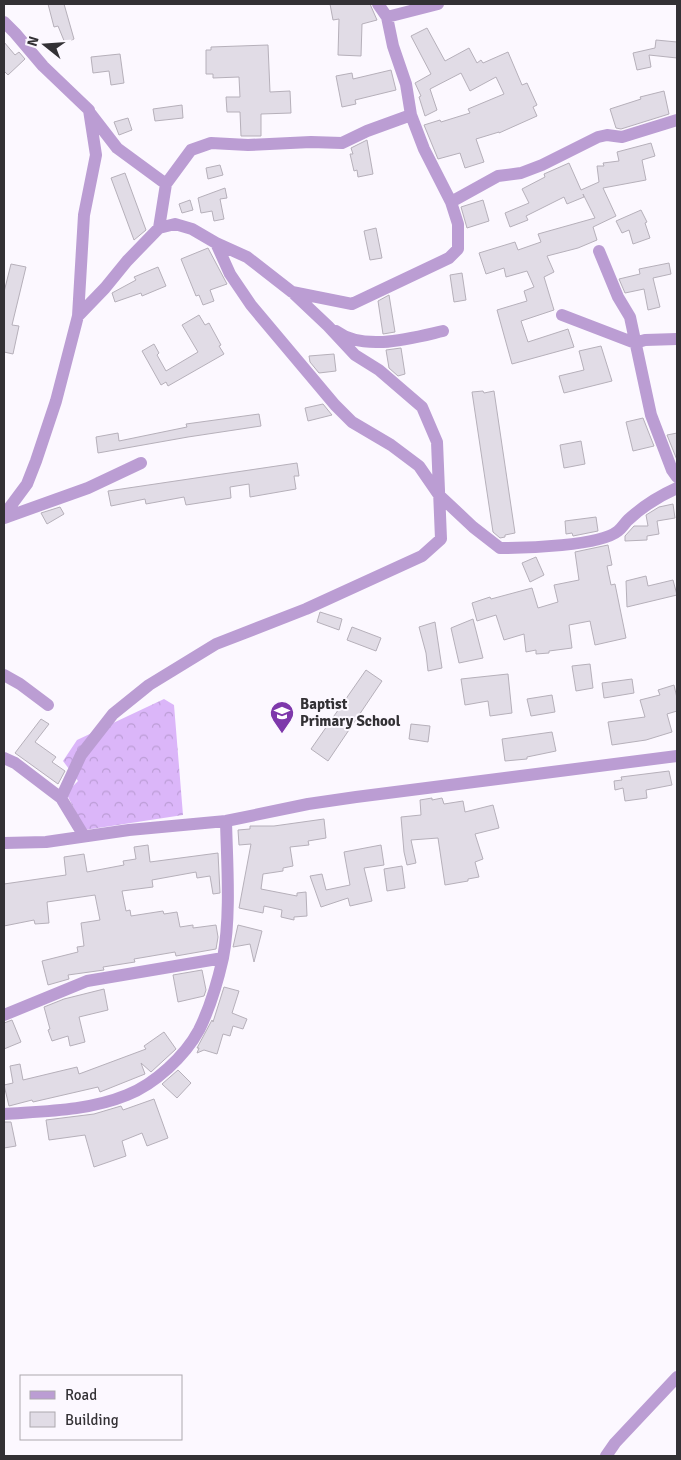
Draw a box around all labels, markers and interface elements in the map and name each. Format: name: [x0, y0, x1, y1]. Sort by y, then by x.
north arrow: [20, 20, 70, 70]
text: N: [23, 34, 43, 48]
place label: Baptist Primary School: [300, 695, 401, 730]
school or university icon: Baptist Primary School: [269, 700, 295, 734]
legend: [20, 1375, 182, 1440]
text: Road: [65, 1386, 97, 1404]
text: Building: [65, 1411, 119, 1429]

